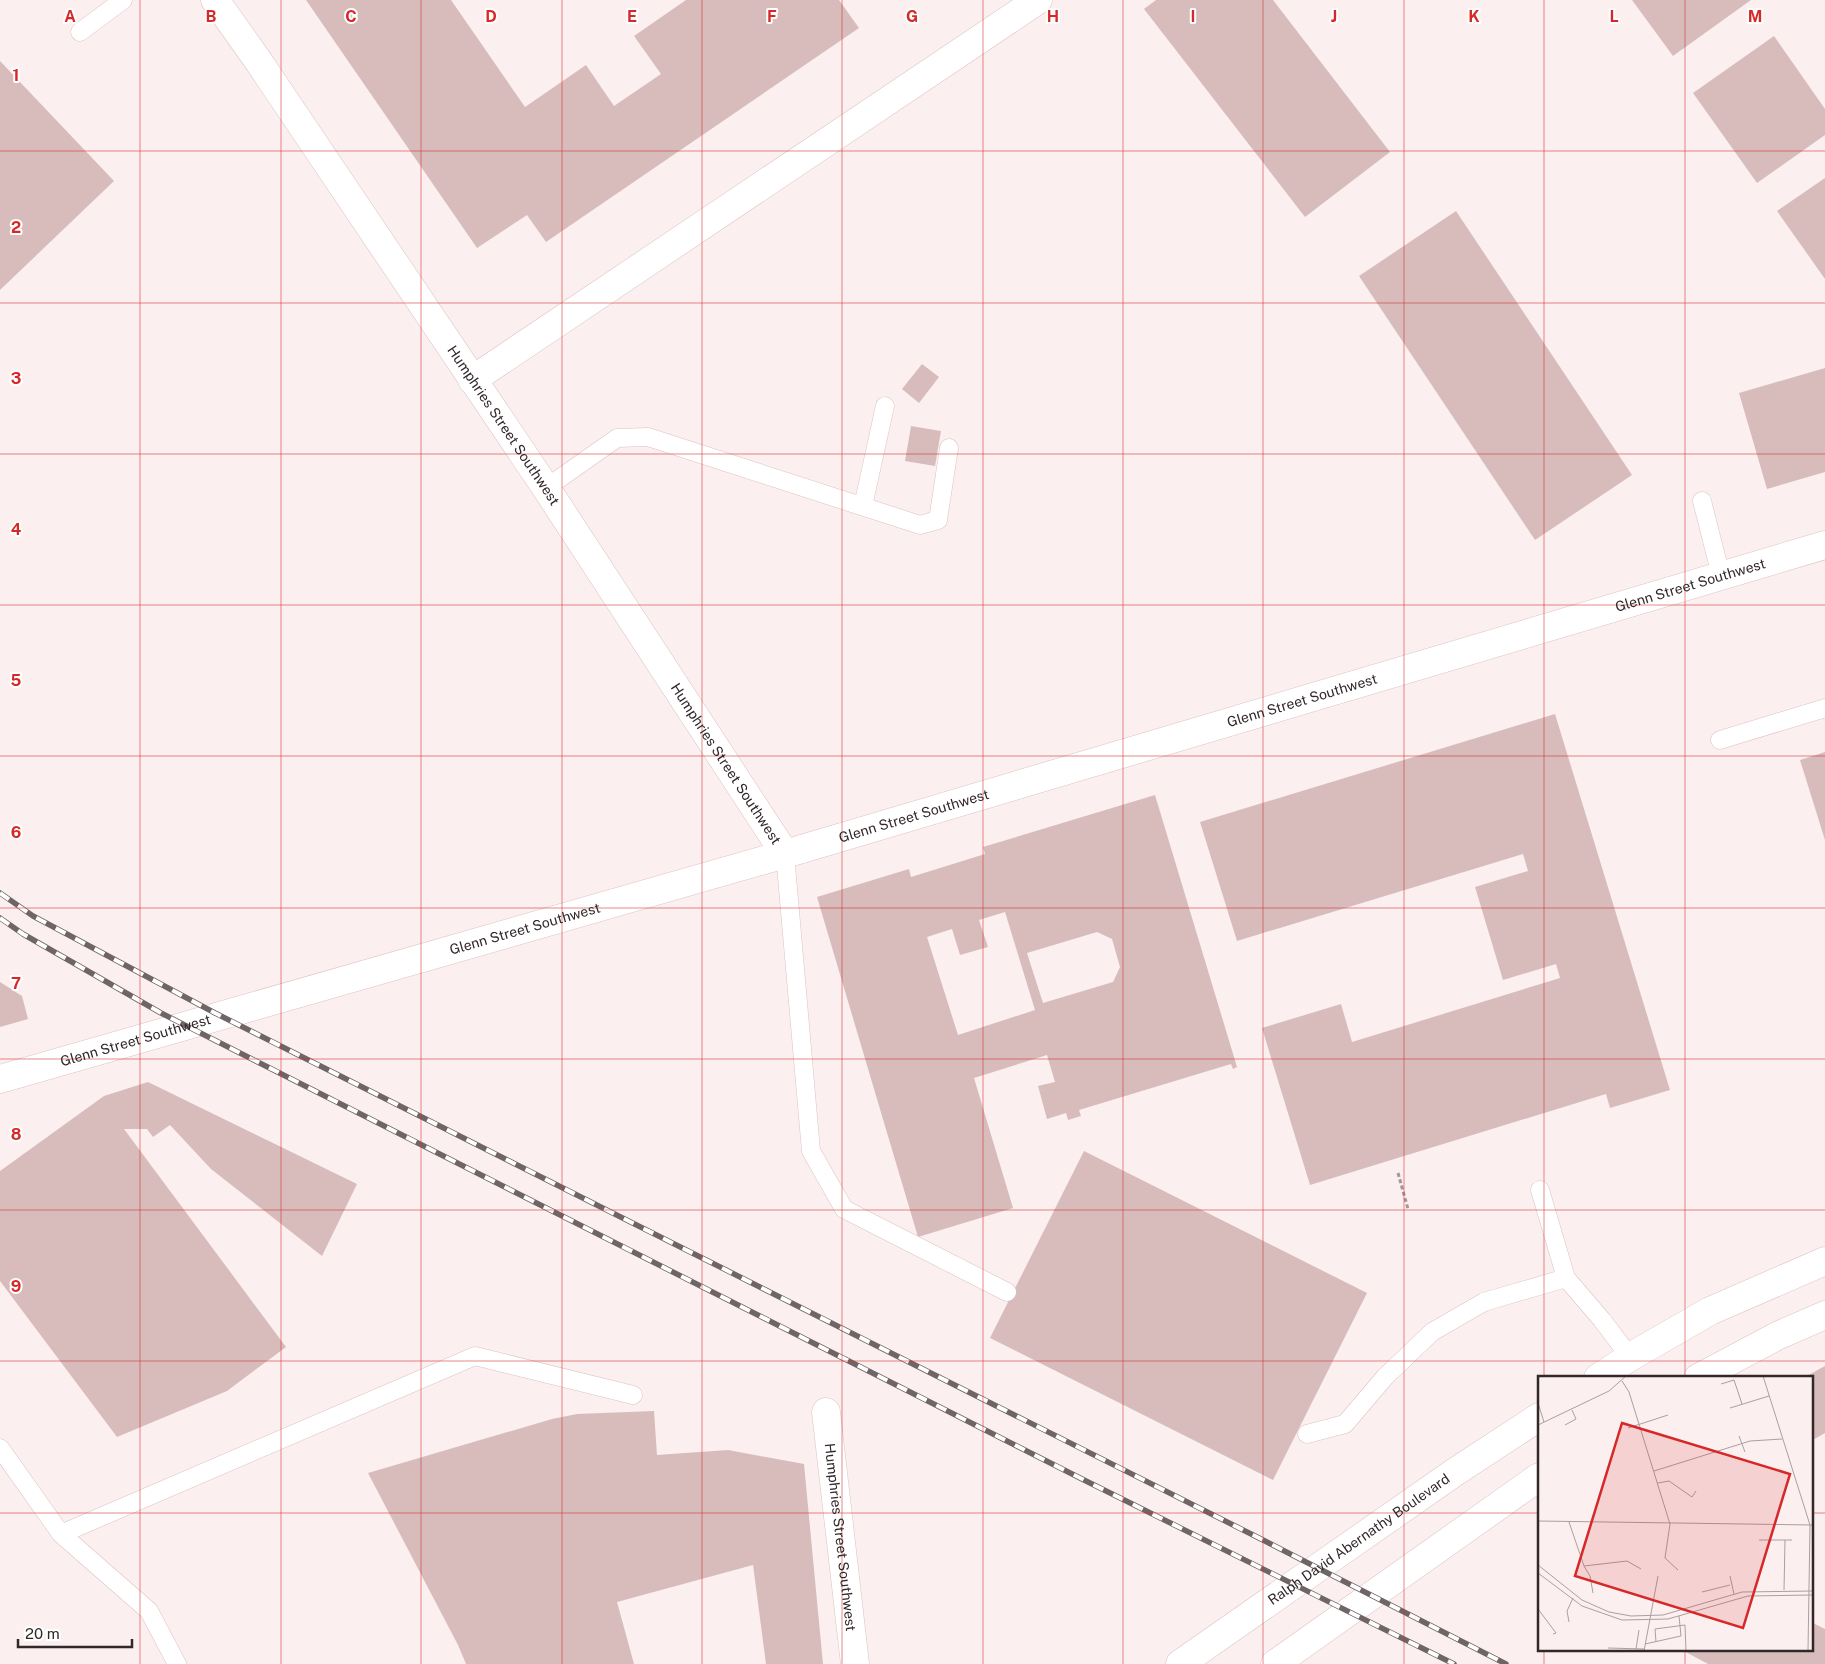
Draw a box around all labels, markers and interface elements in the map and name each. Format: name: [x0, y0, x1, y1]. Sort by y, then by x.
text: A: [64, 7, 76, 26]
text: B: [206, 7, 217, 26]
text: C: [345, 7, 357, 26]
text: D: [485, 7, 497, 26]
text: E: [627, 7, 637, 26]
text: F: [767, 7, 777, 26]
text: G: [906, 7, 918, 26]
text: H: [1047, 7, 1059, 26]
text: I: [1191, 7, 1195, 26]
text: J: [1331, 7, 1337, 26]
text: K: [1468, 7, 1480, 26]
text: L: [1609, 7, 1619, 26]
text: M: [1748, 7, 1762, 26]
text: 1: [13, 66, 19, 85]
text: 2: [11, 218, 21, 237]
street label: Humphries Street Southwest: [444, 342, 563, 508]
text: 3: [11, 369, 21, 388]
text: 4: [11, 520, 22, 539]
street label: Glenn Street Southwest: [1613, 555, 1767, 615]
text: 5: [11, 671, 22, 690]
street label: Glenn Street Southwest: [1225, 671, 1379, 730]
street label: Humphries Street Southwest: [668, 680, 784, 847]
street label: Glenn Street Southwest: [837, 786, 991, 846]
text: 6: [11, 823, 21, 842]
street label: Glenn Street Southwest: [448, 899, 602, 958]
text: 7: [11, 974, 21, 993]
street label: Glenn Street Southwest: [58, 1011, 213, 1069]
text: 8: [11, 1125, 22, 1144]
text: 9: [11, 1277, 21, 1296]
inset map: [1538, 1376, 1812, 1652]
street label: Humphries Street Southwest: [822, 1442, 859, 1632]
street label: Ralph David Abernathy Boulevard: [1265, 1470, 1453, 1608]
scale bar: [18, 1616, 131, 1648]
text: 20 m: [25, 1625, 60, 1642]

